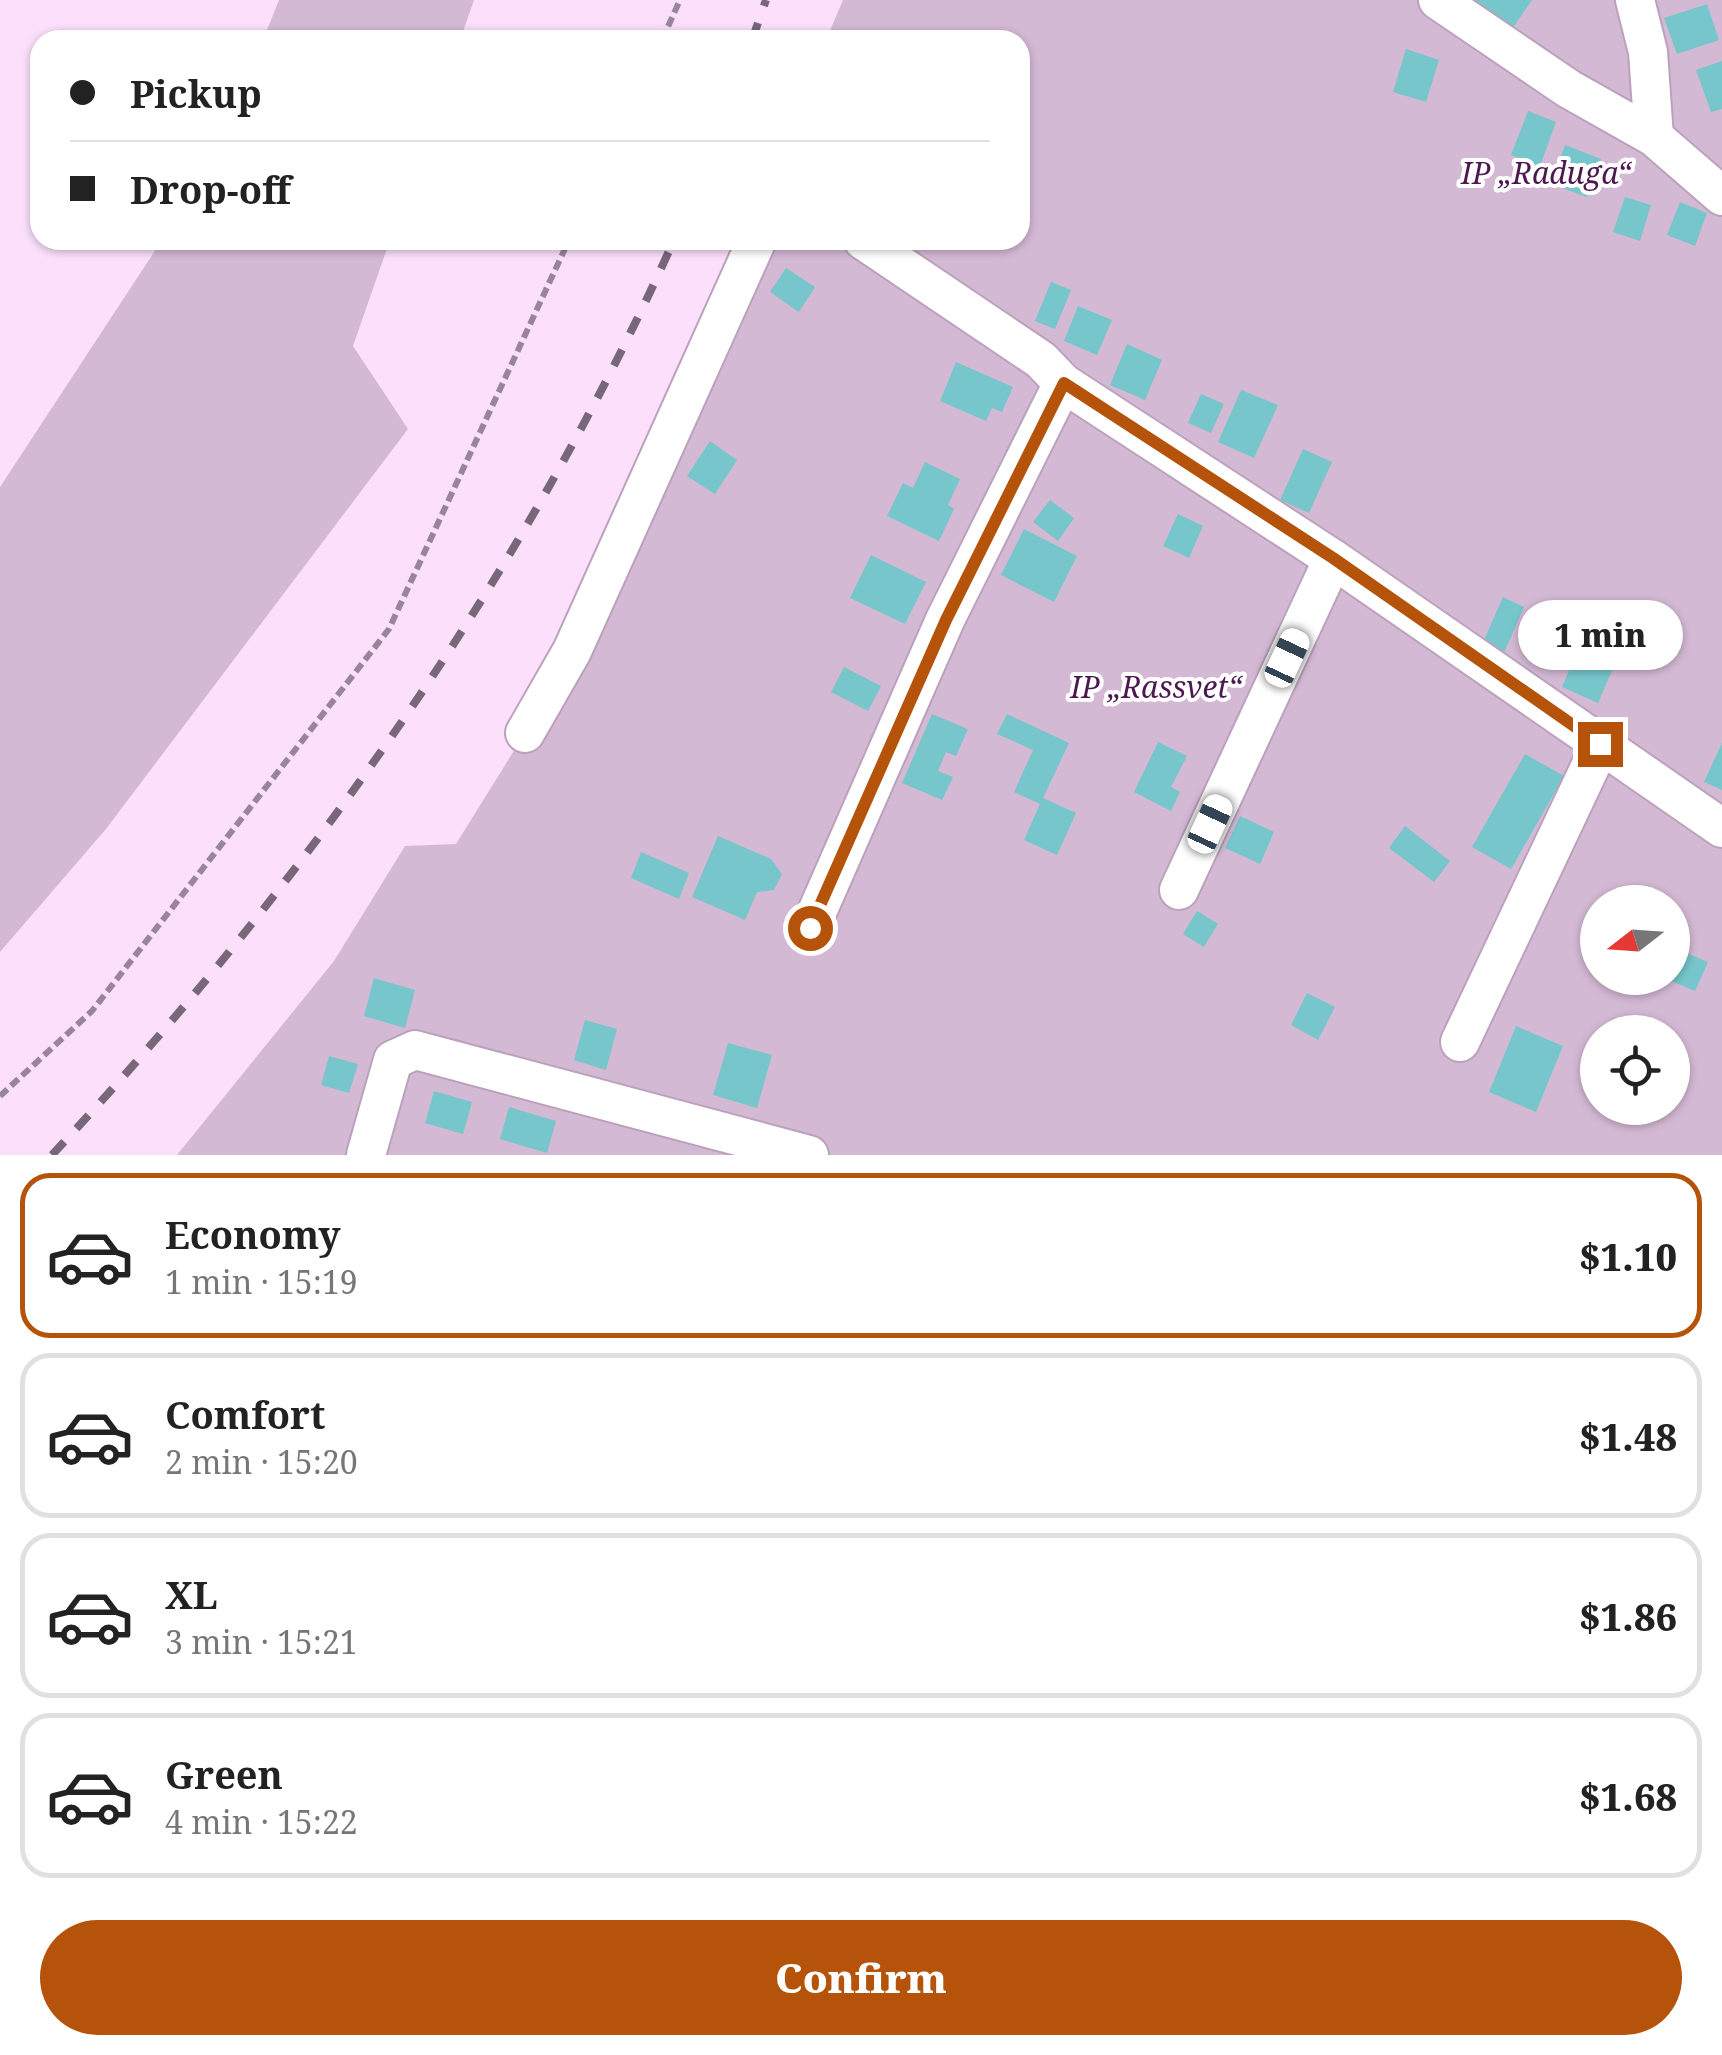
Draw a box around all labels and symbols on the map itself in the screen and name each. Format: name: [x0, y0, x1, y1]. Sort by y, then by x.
park label: IP „Raduga“: [1460, 152, 1632, 193]
callout: 1 min: [1518, 599, 1682, 669]
car: [1261, 624, 1313, 692]
park label: IP „Rassvet“: [1069, 666, 1243, 707]
route end: [1578, 722, 1623, 767]
car: [1184, 790, 1236, 858]
north arrow: [1580, 885, 1690, 995]
route start: [788, 906, 833, 951]

